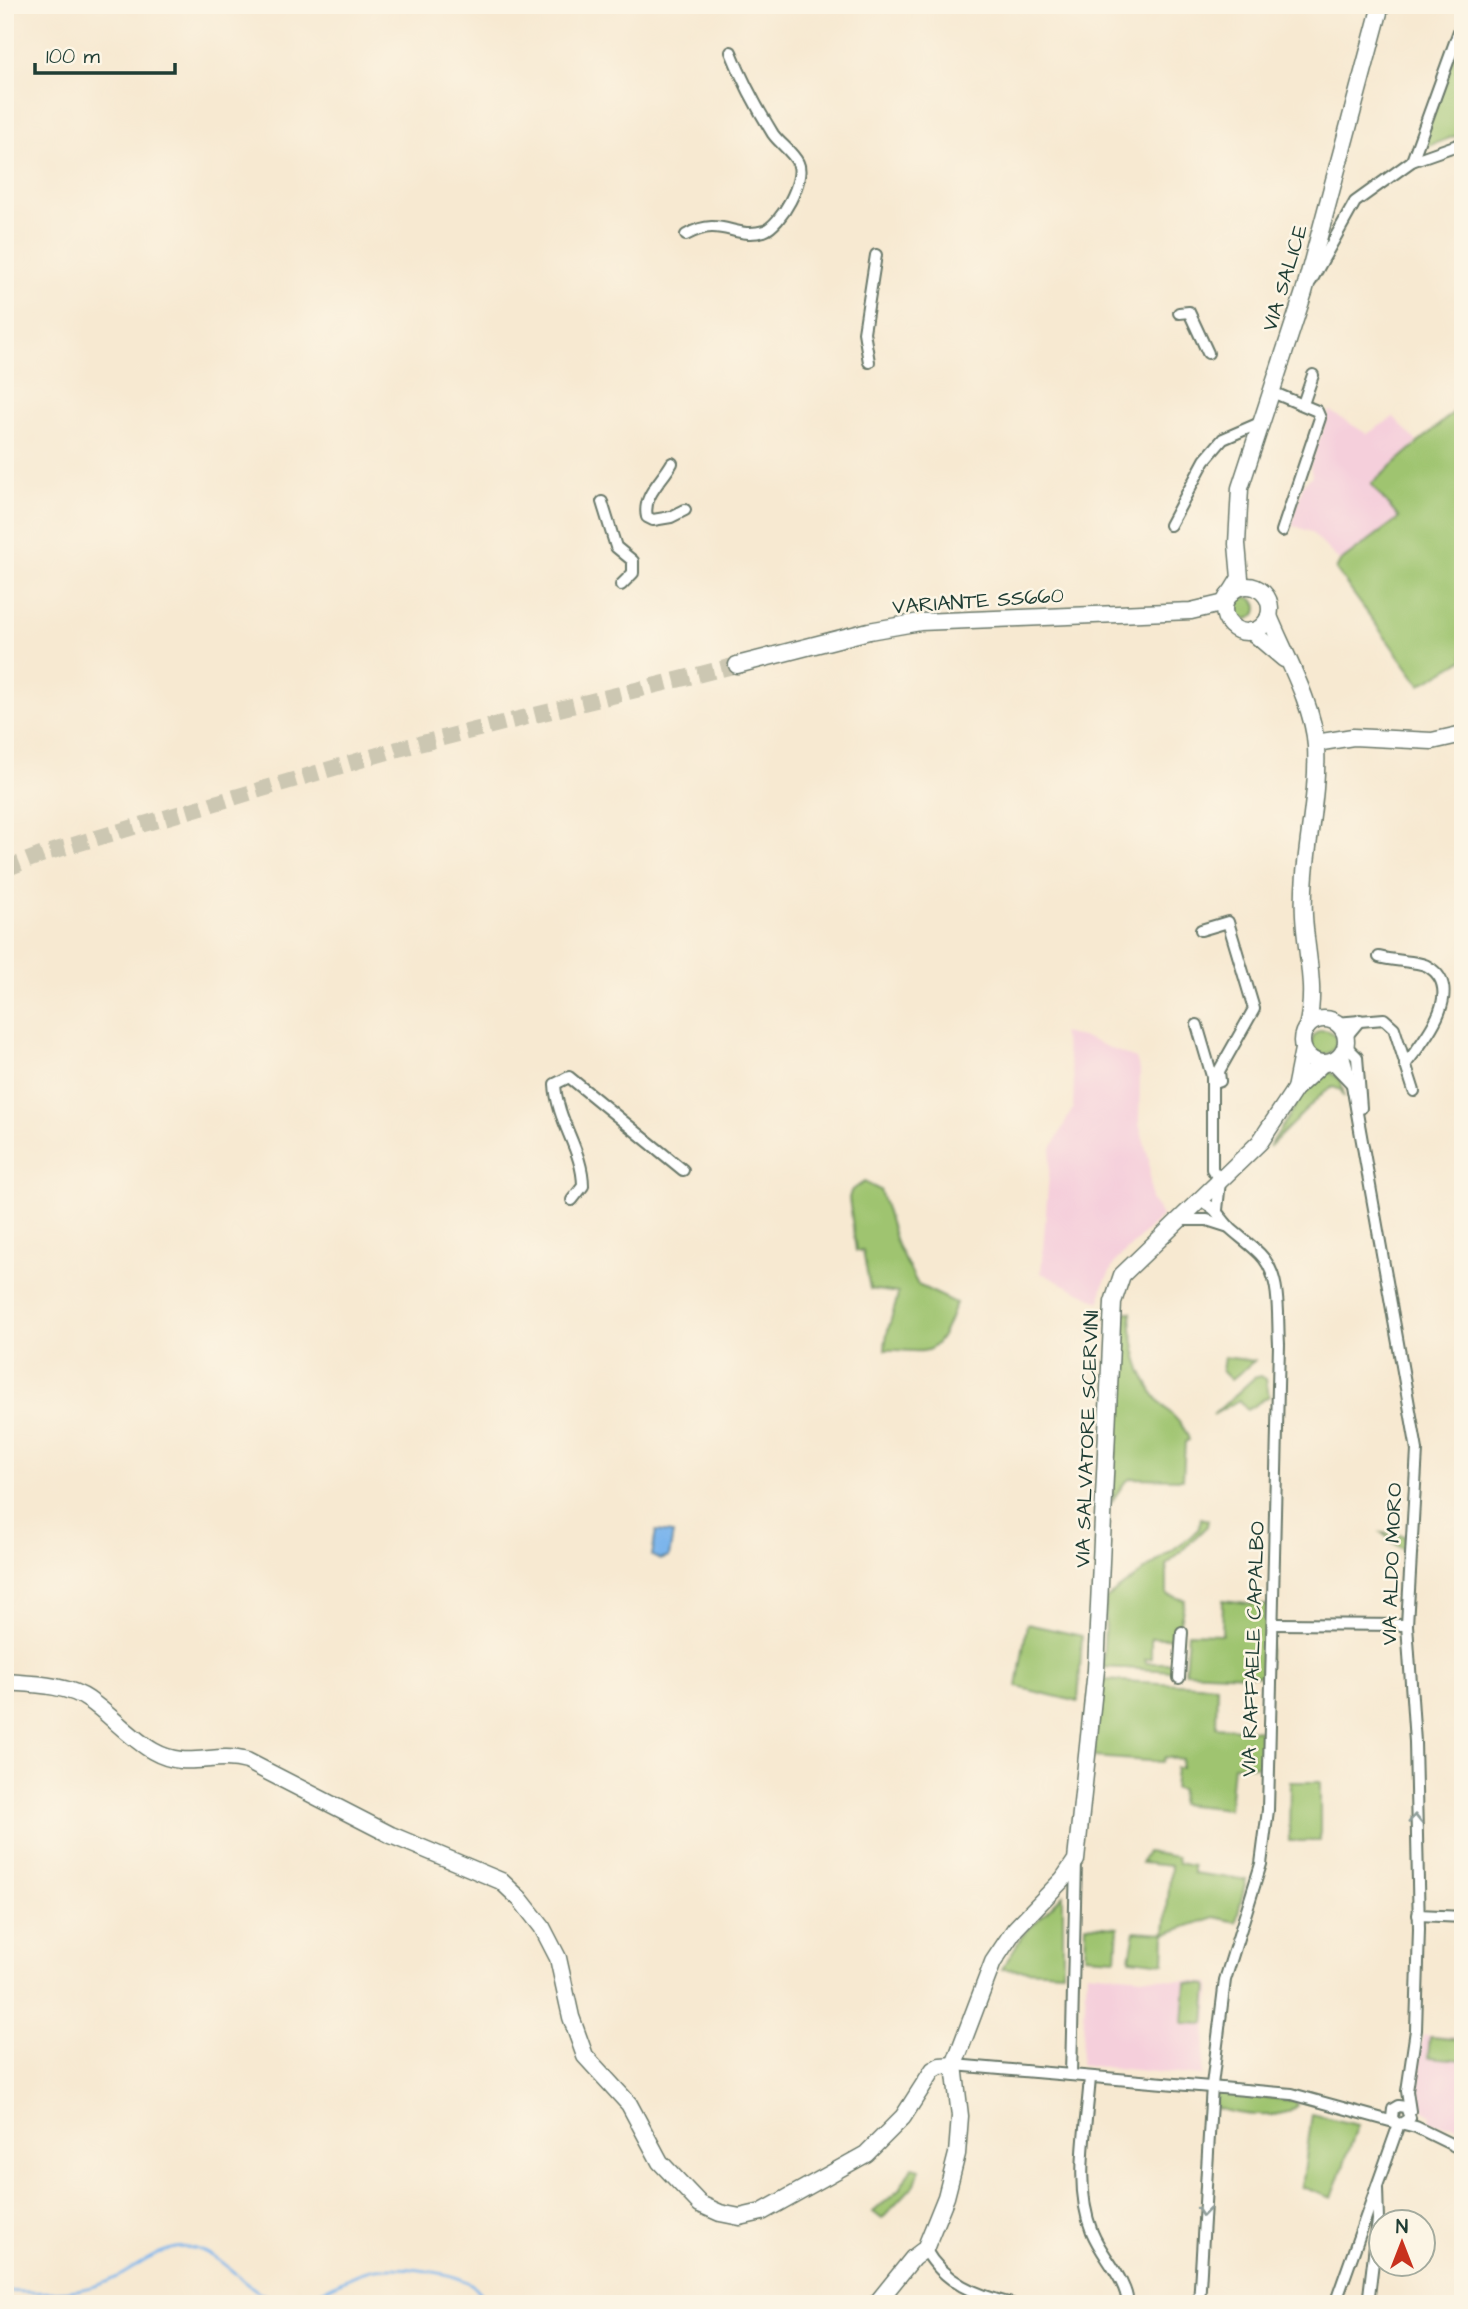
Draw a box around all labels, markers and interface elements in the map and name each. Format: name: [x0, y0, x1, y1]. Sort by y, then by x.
scale bar: [35, 32, 175, 76]
text: 100 m: [46, 42, 101, 71]
street label: VIA SALICE: [1255, 221, 1315, 335]
street label: VARIANTE SS660: [891, 581, 1065, 621]
street label: VIA SALVATORE SCERVINI: [1068, 1310, 1106, 1568]
street label: VIA ALDO MORO: [1375, 1482, 1409, 1646]
street label: VIA RAFFAELE CAPALBO: [1234, 1521, 1272, 1777]
one-way arrow: [1408, 1813, 1423, 1824]
one-way arrow: [1196, 2207, 1211, 2218]
north arrow: [1366, 2208, 1436, 2278]
text: N: [1396, 2214, 1408, 2241]

